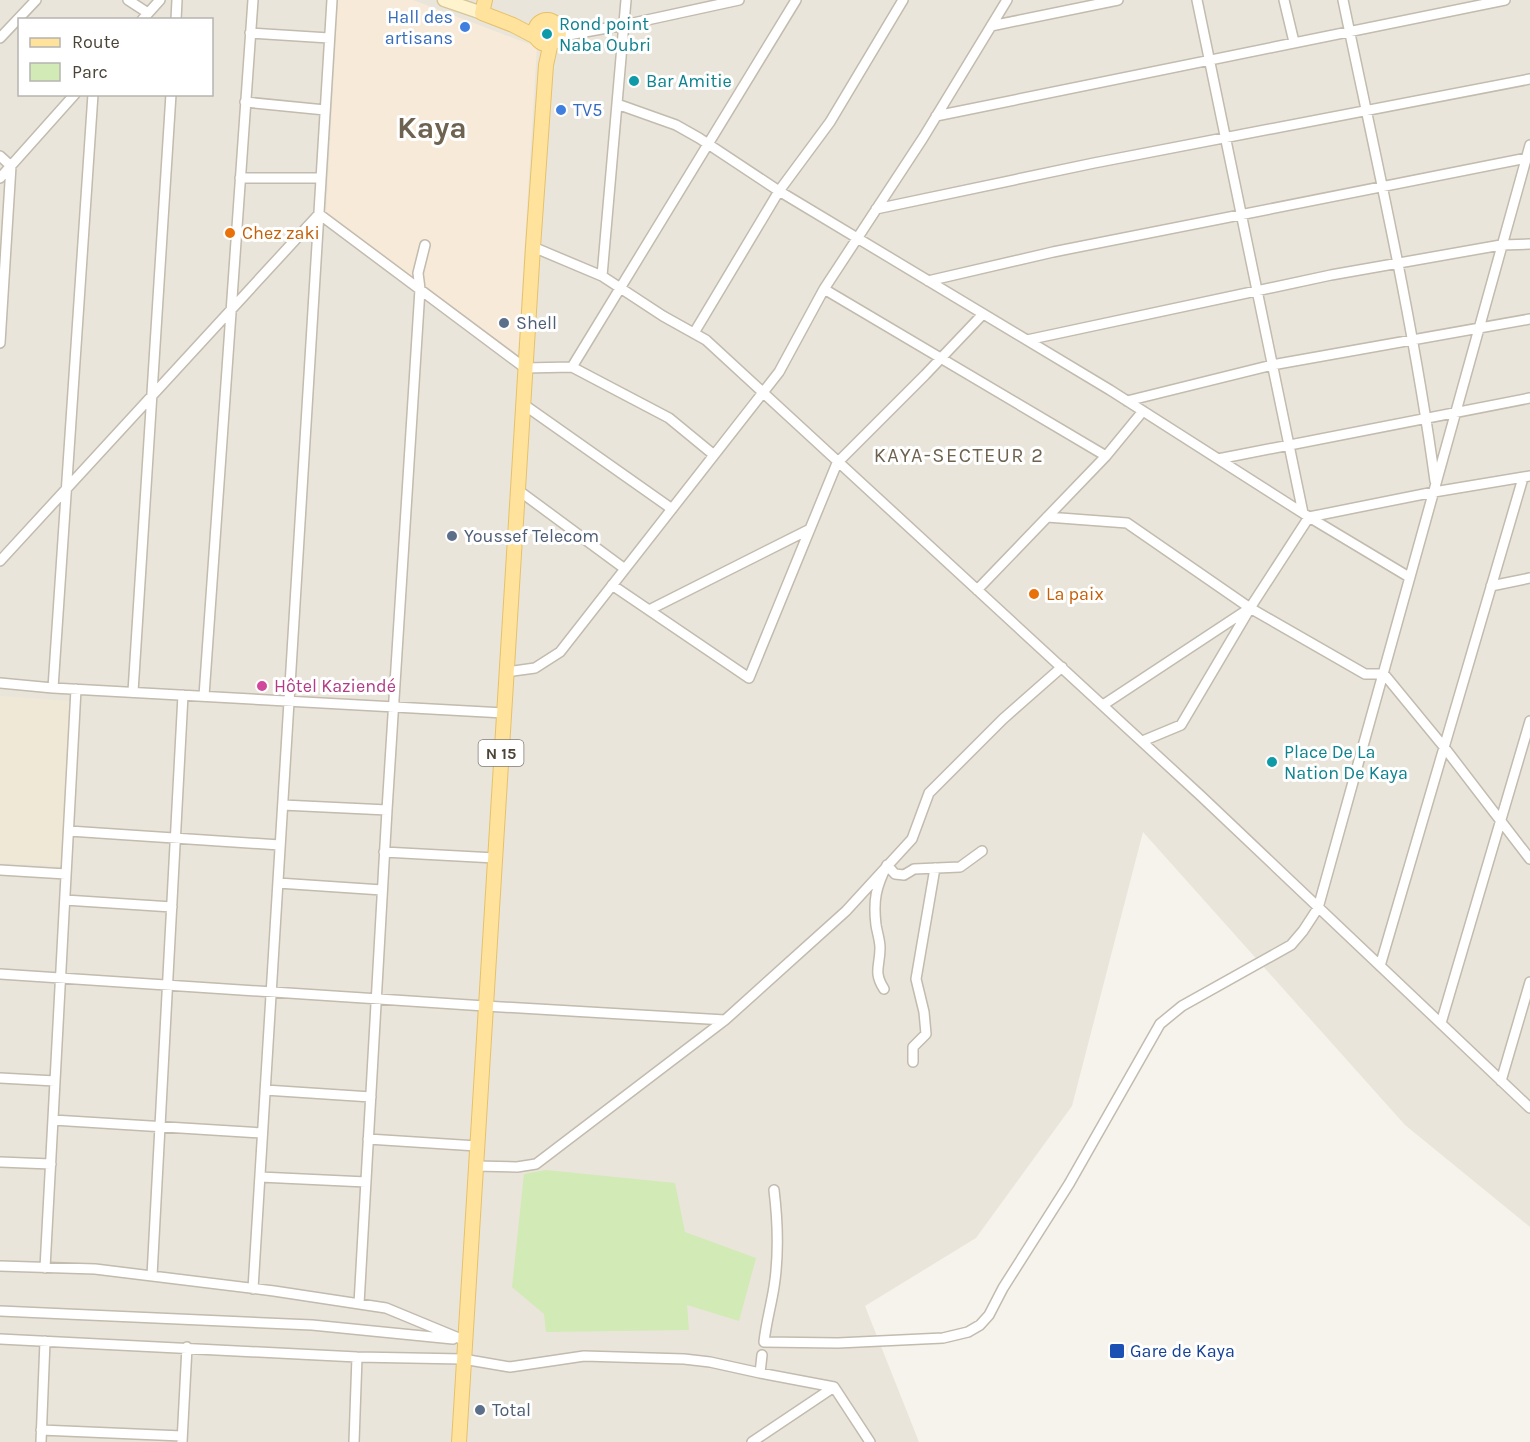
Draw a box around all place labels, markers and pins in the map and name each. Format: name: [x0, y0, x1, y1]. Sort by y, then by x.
place label: Hall des artisans: [385, 6, 453, 49]
place label: Rond point Naba Oubri: [559, 13, 651, 56]
marker: Hall des artisans: [458, 20, 472, 34]
marker: Rond point Naba Oubri: [540, 27, 554, 41]
place label: Bar Amitie: [646, 70, 732, 92]
marker: Bar Amitie: [627, 74, 641, 88]
place label: TV5: [573, 99, 602, 121]
marker: TV5: [554, 103, 568, 117]
place label: Chez zaki: [242, 222, 320, 244]
marker: Chez zaki: [223, 226, 237, 240]
place label: Shell: [516, 312, 557, 334]
marker: Shell: [497, 316, 511, 330]
place label: Youssef Telecom: [464, 525, 599, 547]
marker: Youssef Telecom: [445, 529, 459, 543]
place label: La paix: [1046, 583, 1104, 605]
marker: La paix: [1027, 587, 1041, 601]
place label: Hôtel Kaziendé: [274, 675, 396, 697]
marker: Hôtel Kaziendé: [255, 679, 269, 693]
place label: Place De La Nation De Kaya: [1284, 741, 1408, 784]
marker: Place De La Nation De Kaya: [1265, 755, 1279, 769]
place label: Gare de Kaya: [1130, 1340, 1235, 1362]
marker: Gare de Kaya: [1108, 1342, 1126, 1360]
place label: Total: [492, 1399, 531, 1421]
marker: Total: [473, 1403, 487, 1417]

